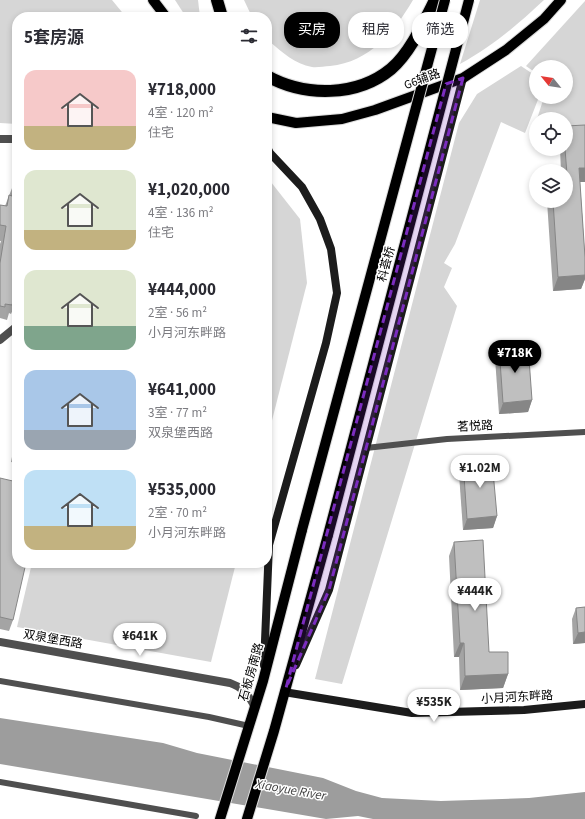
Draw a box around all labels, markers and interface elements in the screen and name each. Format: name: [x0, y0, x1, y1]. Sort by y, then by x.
chip: 买房: [284, 12, 340, 48]
chip: 租房: [348, 12, 404, 48]
chip: 筛选: [412, 12, 468, 48]
icon: filters: [238, 25, 260, 47]
text: 5套房源: [24, 26, 84, 50]
north arrow: [529, 60, 573, 104]
map controls: [529, 60, 573, 208]
street label: G6辅路: [402, 65, 443, 94]
text: ¥718,000: [148, 78, 216, 102]
icon: home: [56, 86, 104, 134]
text: 4室 · 120 m²: [148, 104, 213, 122]
button: locate: [529, 112, 573, 156]
text: 住宅: [148, 124, 174, 142]
button: layers: [529, 164, 573, 208]
text: ¥1,020,000: [148, 178, 230, 202]
icon: home: [56, 186, 104, 234]
text: 4室 · 136 m²: [148, 204, 213, 222]
text: 住宅: [148, 224, 174, 242]
street label: 科荟桥: [374, 245, 399, 284]
text: ¥444,000: [148, 278, 216, 302]
icon: home: [56, 286, 104, 334]
text: 2室 · 56 m²: [148, 304, 207, 322]
text: 小月河东畔路: [148, 324, 226, 342]
pin: ¥718K: [487, 340, 543, 374]
text: ¥718K: [497, 344, 533, 362]
text: ¥641,000: [148, 378, 216, 402]
icon: home: [56, 386, 104, 434]
text: 3室 · 77 m²: [148, 404, 207, 422]
street label: 茗悦路: [457, 417, 493, 436]
text: 双泉堡西路: [148, 424, 213, 442]
pin: ¥1.02M: [447, 455, 513, 489]
text: ¥1.02M: [459, 459, 501, 477]
text: ¥535,000: [148, 478, 216, 502]
icon: home: [56, 486, 104, 534]
text: 2室 · 70 m²: [148, 504, 207, 522]
text: 小月河东畔路: [148, 524, 226, 542]
pin: ¥444K: [447, 578, 503, 612]
text: ¥444K: [457, 582, 493, 600]
pin: ¥641K: [112, 623, 168, 657]
street label: 双泉堡西路: [22, 626, 84, 653]
text: ¥641K: [122, 627, 158, 645]
street label: 石板房南路: [235, 641, 268, 703]
street label: 小月河东畔路: [481, 687, 553, 708]
pin: ¥535K: [406, 689, 462, 723]
text: ¥535K: [416, 693, 452, 711]
water label: Xiaoyue River: [253, 775, 328, 805]

